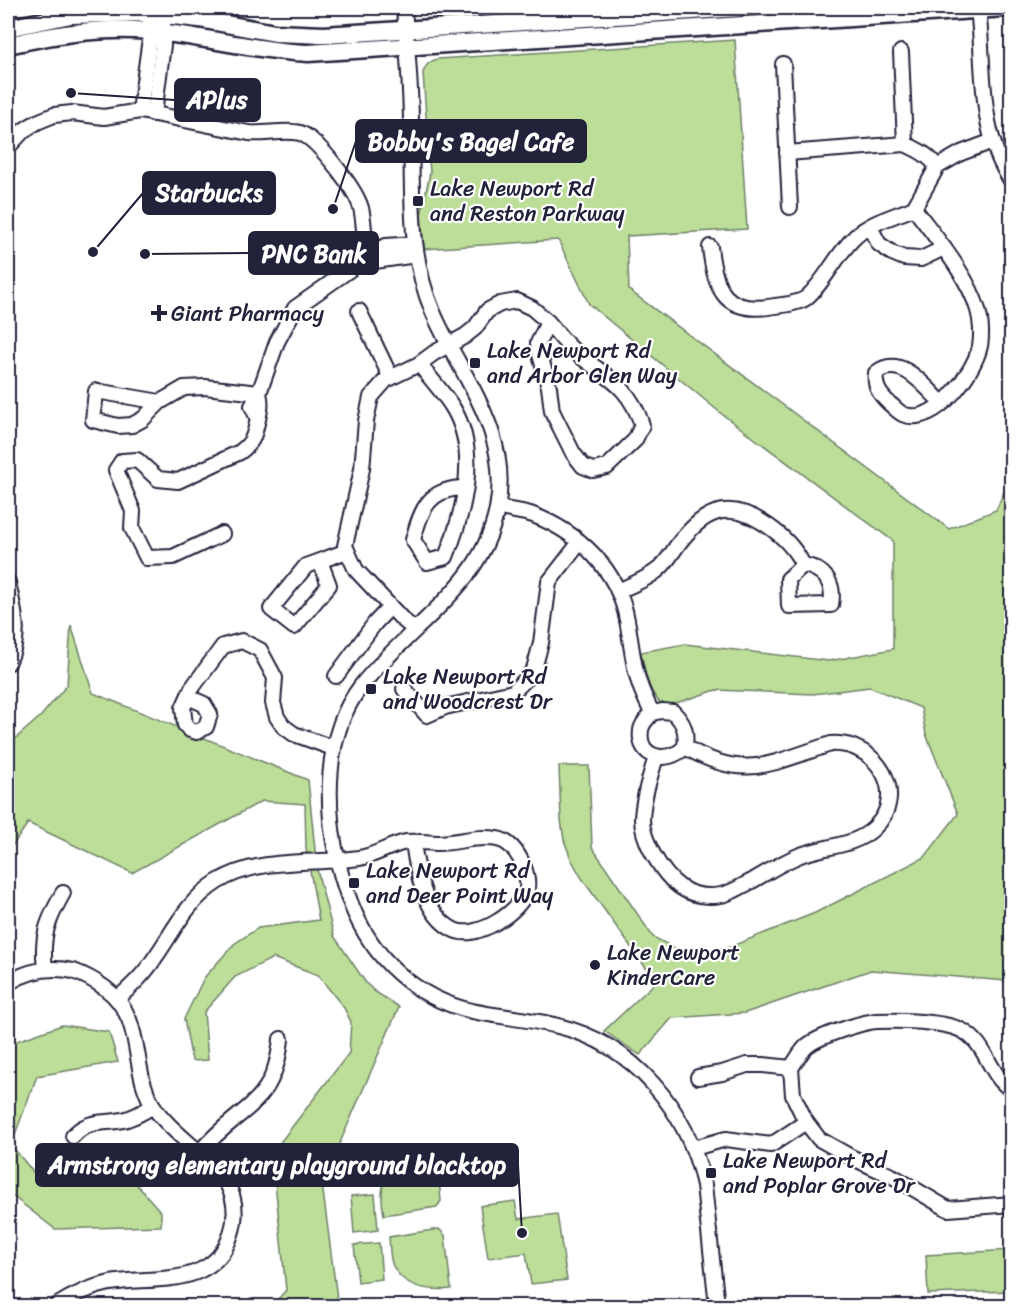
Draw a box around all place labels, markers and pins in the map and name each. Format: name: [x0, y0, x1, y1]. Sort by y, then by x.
callout: APlus: [175, 79, 260, 121]
callout: Bobby's Bagel Cafe: [356, 120, 586, 162]
place label: Lake Newport Rd and Reston Parkway: [430, 169, 625, 233]
callout: Starbucks: [143, 172, 275, 214]
marker: Lake Newport Rd and Reston Parkway: [411, 194, 425, 208]
callout: PNC Bank: [249, 232, 378, 274]
place label: Giant Pharmacy: [171, 294, 324, 333]
marker: Giant Pharmacy: [152, 306, 166, 320]
place label: Lake Newport Rd and Arbor Glen Way: [487, 331, 678, 395]
marker: Lake Newport Rd and Arbor Glen Way: [468, 356, 482, 370]
place label: Lake Newport Rd and Woodcrest Dr: [383, 657, 554, 721]
marker: Lake Newport Rd and Woodcrest Dr: [364, 682, 378, 696]
place label: Lake Newport Rd and Deer Point Way: [366, 851, 554, 915]
marker: Lake Newport Rd and Deer Point Way: [347, 876, 361, 890]
place label: Lake Newport KinderCare: [607, 933, 740, 997]
marker: Lake Newport KinderCare: [588, 958, 602, 972]
place label: Lake Newport Rd and Poplar Grove Dr: [723, 1141, 917, 1205]
callout: Armstrong elementary playground blacktop: [36, 1144, 518, 1186]
marker: Lake Newport Rd and Poplar Grove Dr: [704, 1166, 718, 1180]

